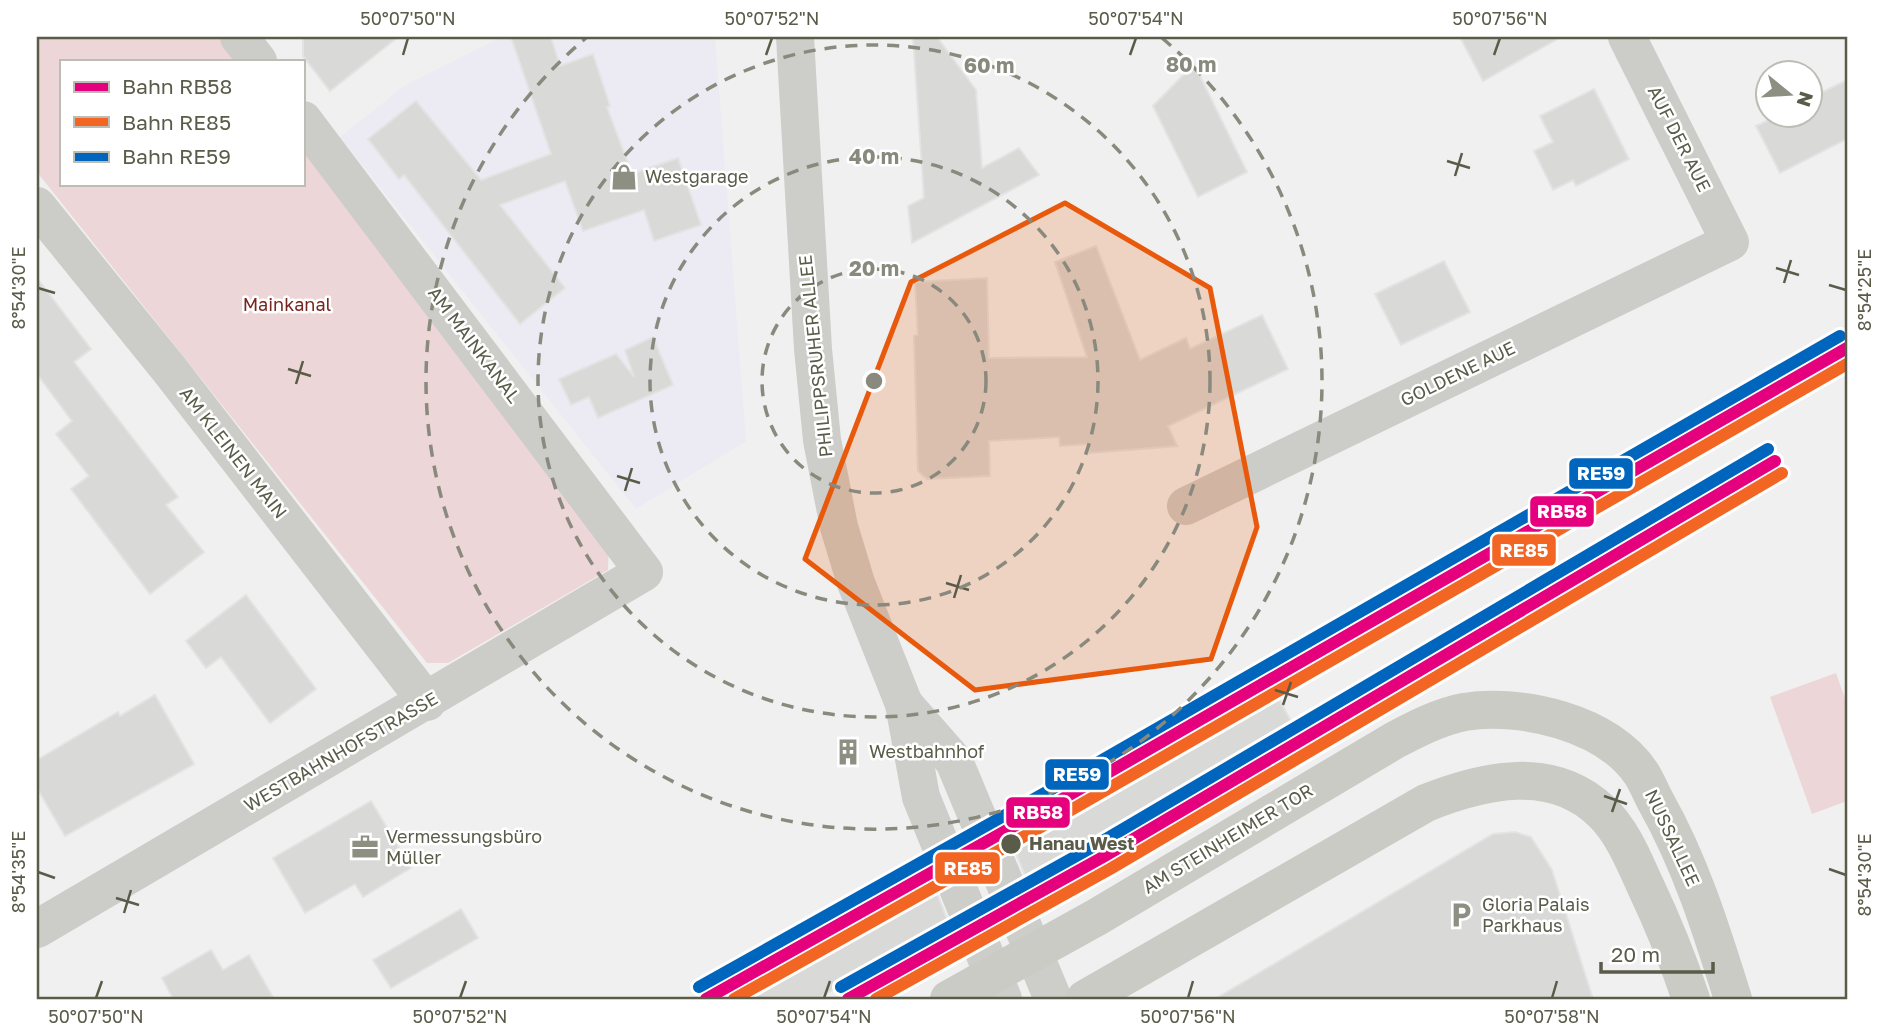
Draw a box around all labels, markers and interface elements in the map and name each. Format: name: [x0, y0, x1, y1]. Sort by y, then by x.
text: 50°07'50"N: [360, 7, 456, 29]
text: 50°07'52"N: [725, 7, 819, 29]
text: 50°07'54"N: [1088, 7, 1184, 29]
text: 50°07'56"N: [1452, 7, 1548, 29]
text: 80 m: [1166, 51, 1216, 77]
text: 60 m: [964, 52, 1014, 78]
legend: [60, 60, 304, 186]
north arrow: [1755, 60, 1825, 130]
text: Bahn RB58: [122, 73, 232, 99]
street label: AUF DER AUE: [1644, 82, 1716, 195]
text: N: [1792, 89, 1819, 110]
text: Bahn RE85: [122, 109, 231, 135]
text: Bahn RE59: [122, 143, 231, 169]
text: 40 m: [849, 143, 899, 169]
shop icon: Westgarage: [609, 162, 639, 192]
place label: Westgarage: [645, 165, 749, 187]
text: 8°54'30"E: [7, 246, 29, 330]
text: 8°54'25"E: [1853, 249, 1875, 331]
street label: PHILIPPSRUHER ALLEE: [793, 254, 837, 458]
text: 20 m: [849, 255, 899, 281]
street label: AM MAINKANAL: [424, 282, 526, 407]
park label: Mainkanal: [243, 293, 332, 315]
street label: GOLDENE AUE: [1397, 336, 1518, 410]
centre of rings: [862, 369, 886, 393]
street label: AM KLEINEN MAIN: [176, 382, 292, 523]
line badge: RE59: [1568, 457, 1634, 490]
text: RE59: [1577, 461, 1625, 484]
line badge: RB58: [1529, 495, 1595, 528]
text: RB58: [1537, 499, 1587, 522]
line badge: RE85: [1491, 533, 1557, 567]
text: RE85: [1500, 538, 1548, 561]
street label: WESTBAHNHOFSTRASSE: [240, 687, 441, 816]
building icon: Westbahnhof: [833, 737, 863, 767]
place label: Westbahnhof: [869, 740, 985, 762]
line badge: RE59: [1044, 758, 1110, 791]
text: RE59: [1053, 762, 1101, 785]
street label: AM STEINHEIMER TOR: [1138, 779, 1317, 898]
street label: NUSSALLEE: [1641, 786, 1705, 889]
line badge: RB58: [1005, 796, 1071, 829]
text: RB58: [1013, 800, 1063, 823]
place label: Vermessungsbüro Müller: [386, 825, 542, 868]
text: 8°54'35"E: [7, 831, 29, 913]
office icon: Vermessungsbüro Müller: [350, 832, 380, 862]
marker: Hanau West: [999, 832, 1023, 856]
place label: Hanau West: [1029, 832, 1135, 854]
text: 8°54'30"E: [1853, 833, 1875, 917]
line badge: RE85: [934, 851, 1001, 885]
text: RE85: [944, 856, 992, 879]
place label: Gloria Palais Parkhaus: [1482, 893, 1590, 936]
parking icon: Gloria Palais Parkhaus: [1446, 900, 1476, 930]
scale bar: [1601, 931, 1713, 975]
text: 20 m: [1611, 941, 1660, 967]
text: 50°07'50"N: [48, 1005, 144, 1027]
text: 50°07'52"N: [413, 1005, 507, 1027]
text: 50°07'54"N: [776, 1005, 872, 1027]
text: 50°07'56"N: [1140, 1005, 1236, 1027]
text: 50°07'58"N: [1504, 1005, 1600, 1027]

